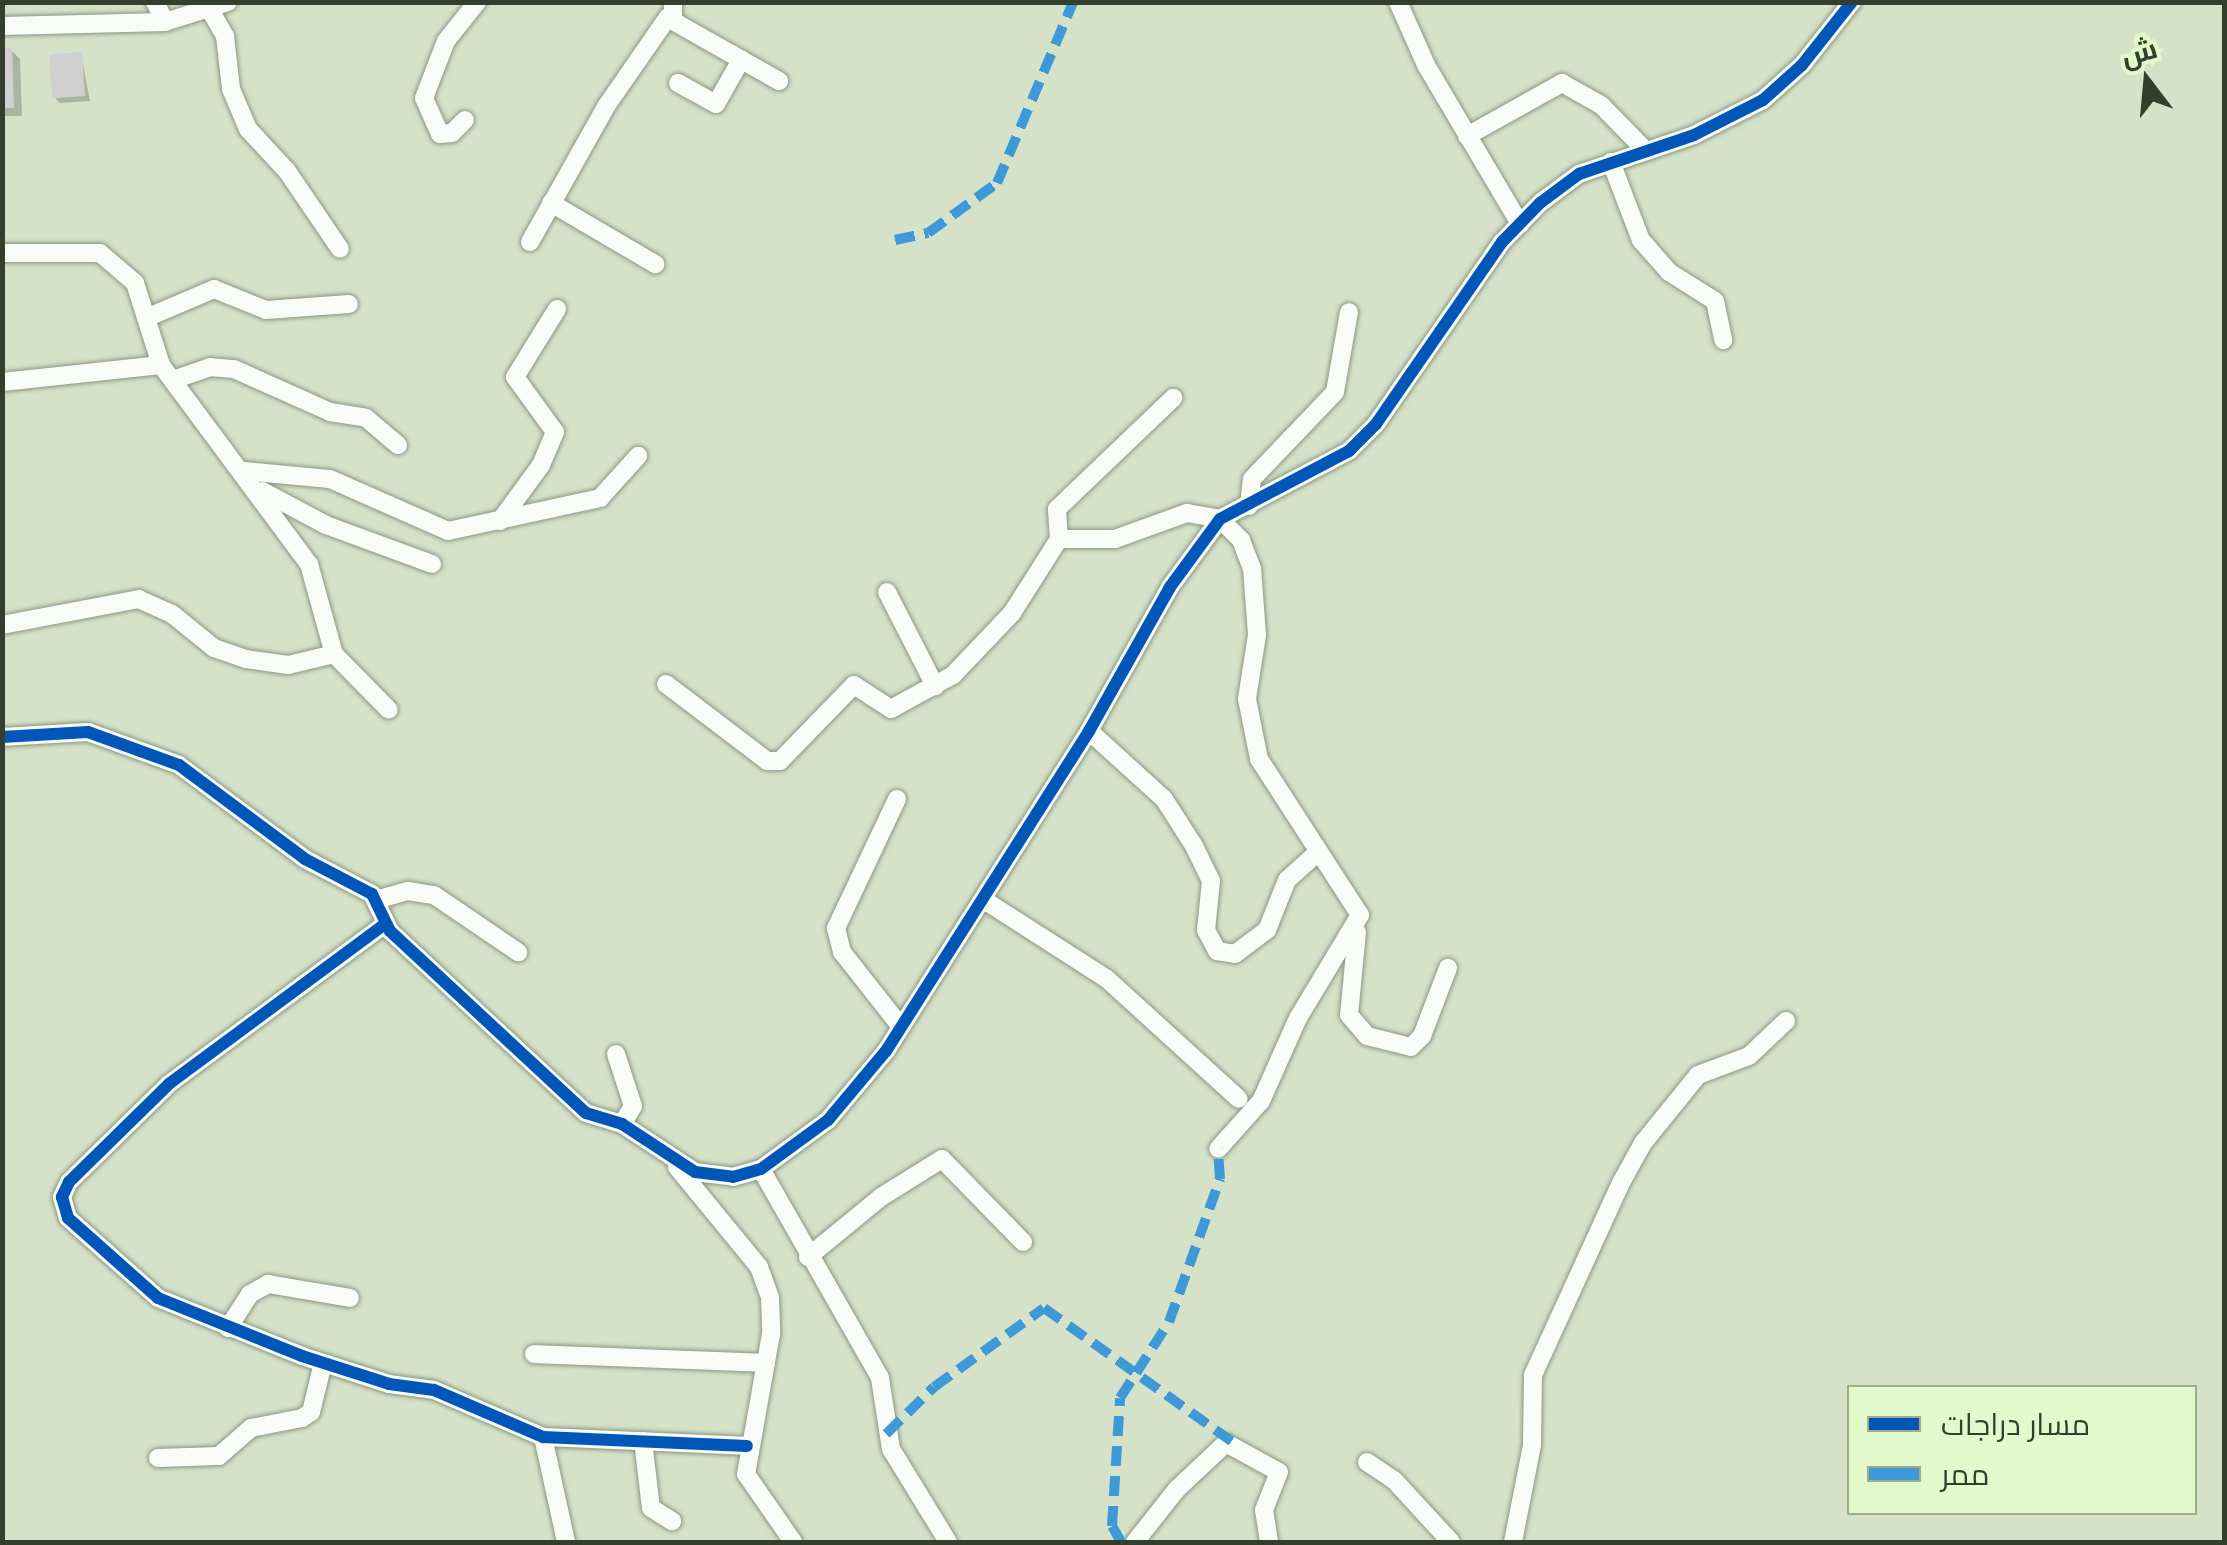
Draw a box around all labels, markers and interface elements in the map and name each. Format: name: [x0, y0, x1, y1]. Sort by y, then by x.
text: ش: [2116, 28, 2161, 74]
north arrow: [2097, 30, 2197, 130]
legend: [1847, 1385, 2197, 1515]
text: مسار دراجات: [1941, 1403, 2090, 1444]
text: ممر: [1941, 1453, 1990, 1494]

